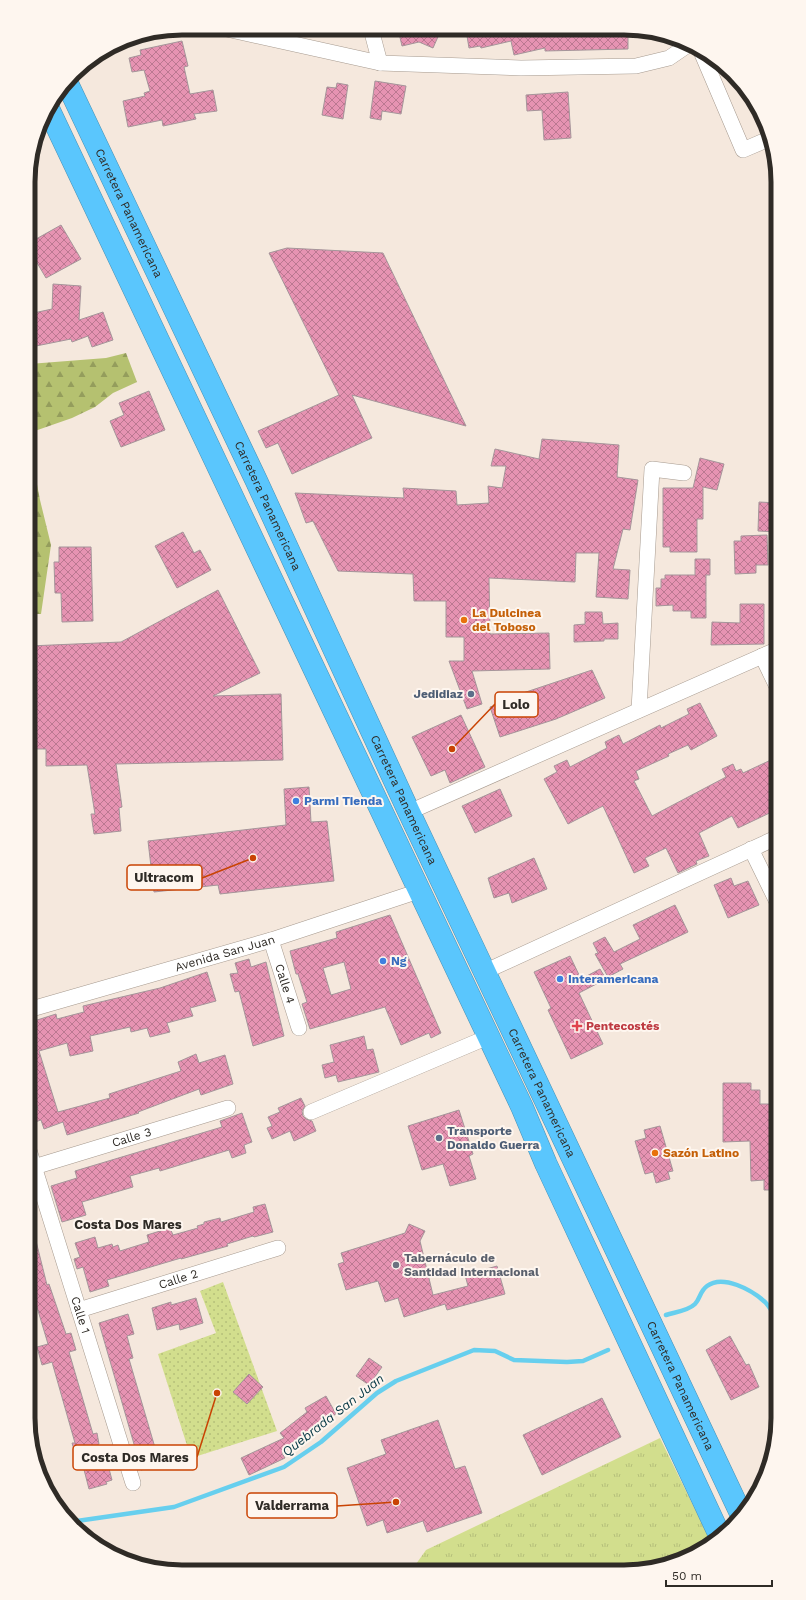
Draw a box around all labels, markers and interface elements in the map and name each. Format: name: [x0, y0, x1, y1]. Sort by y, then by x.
street label: Carretera Panamericana: [92, 146, 166, 280]
street label: Carretera Panamericana: [231, 439, 304, 573]
place label: La Dulcinea del Toboso: [472, 606, 541, 634]
marker: La Dulcinea del Toboso: [459, 615, 469, 625]
place label: Jedidiaz: [414, 687, 463, 701]
marker: Jedidiaz: [466, 689, 476, 699]
callout: Lolo: [495, 692, 538, 717]
text: Lolo: [502, 697, 530, 712]
street label: Carretera Panamericana: [368, 733, 440, 867]
place label: Parmi Tienda: [304, 794, 382, 808]
marker: Parmi Tienda: [291, 796, 301, 806]
callout: Ultracom: [127, 865, 202, 890]
text: Ultracom: [134, 870, 194, 885]
street label: Avenida San Juan: [173, 932, 277, 974]
place label: Ng: [391, 954, 407, 968]
marker: Ng: [378, 956, 388, 966]
street label: Calle 4: [272, 962, 298, 1005]
place label: Interamericana: [568, 972, 659, 986]
marker: Interamericana: [555, 974, 565, 984]
place label: Pentecostés: [586, 1019, 660, 1033]
marker: Pentecostés: [571, 1020, 583, 1032]
street label: Carretera Panamericana: [505, 1026, 579, 1160]
place label: Transporte Donaldo Guerra: [447, 1124, 540, 1152]
street label: Calle 3: [110, 1125, 153, 1150]
marker: Transporte Donaldo Guerra: [434, 1133, 444, 1143]
place label: Sazón Latino: [663, 1146, 739, 1160]
marker: Sazón Latino: [650, 1148, 660, 1158]
district label: Costa Dos Mares: [74, 1217, 182, 1232]
place label: Tabernáculo de Santidad Internacional: [404, 1251, 539, 1279]
marker: Tabernáculo de Santidad Internacional: [391, 1260, 401, 1270]
street label: Calle 2: [157, 1266, 200, 1292]
street label: Calle 1: [68, 1295, 93, 1335]
street label: Carretera Panamericana: [644, 1319, 717, 1453]
water label: Quebrada San Juan: [279, 1371, 387, 1459]
callout: Costa Dos Mares: [73, 1445, 197, 1470]
text: Costa Dos Mares: [81, 1450, 189, 1465]
callout: Valderrama: [247, 1493, 337, 1518]
text: Valderrama: [255, 1498, 329, 1513]
scale bar: [666, 1562, 772, 1588]
text: 50 m: [672, 1569, 702, 1583]

